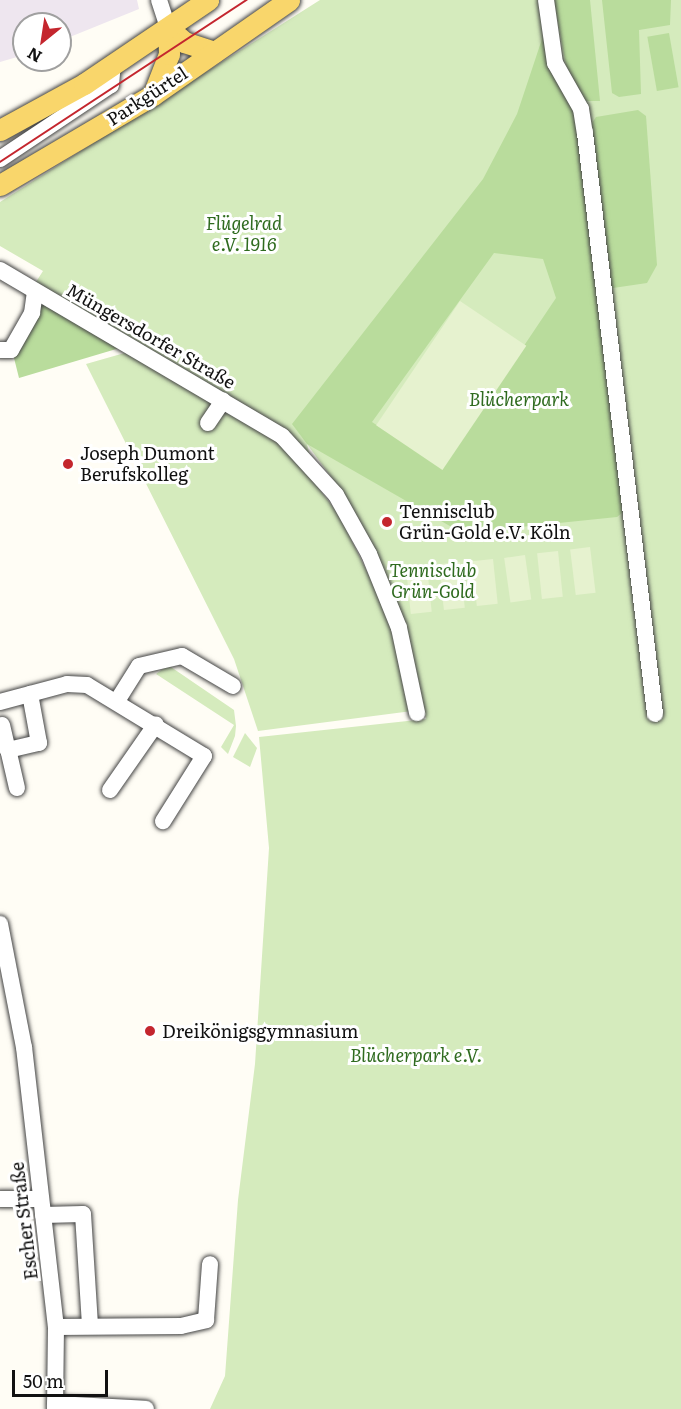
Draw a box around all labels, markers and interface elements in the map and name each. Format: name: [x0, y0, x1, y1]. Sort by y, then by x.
north arrow: [12, 12, 72, 72]
text: N: [22, 42, 46, 70]
street label: Parkgürtel: [103, 62, 191, 130]
park label: Flügelrad e.V. 1916: [206, 213, 282, 256]
street label: Müngersdorfer Straße: [63, 279, 239, 393]
park label: Blücherpark: [469, 388, 569, 410]
place label: Joseph Dumont Berufskolleg: [80, 443, 215, 486]
marker: Joseph Dumont Berufskolleg: [61, 457, 75, 471]
place label: Tennisclub Grün-Gold e.V. Köln: [399, 501, 571, 544]
marker: Tennisclub Grün-Gold e.V. Köln: [380, 515, 394, 529]
park label: Tennisclub Grün-Gold: [390, 560, 476, 602]
place label: Dreikönigsgymnasium: [162, 1020, 358, 1042]
marker: Dreikönigsgymnasium: [143, 1024, 157, 1038]
park label: Blücherpark e.V.: [350, 1044, 482, 1066]
street label: Escher Straße: [6, 1161, 42, 1281]
scale bar: [15, 1358, 111, 1396]
text: 50 m: [23, 1367, 64, 1394]

